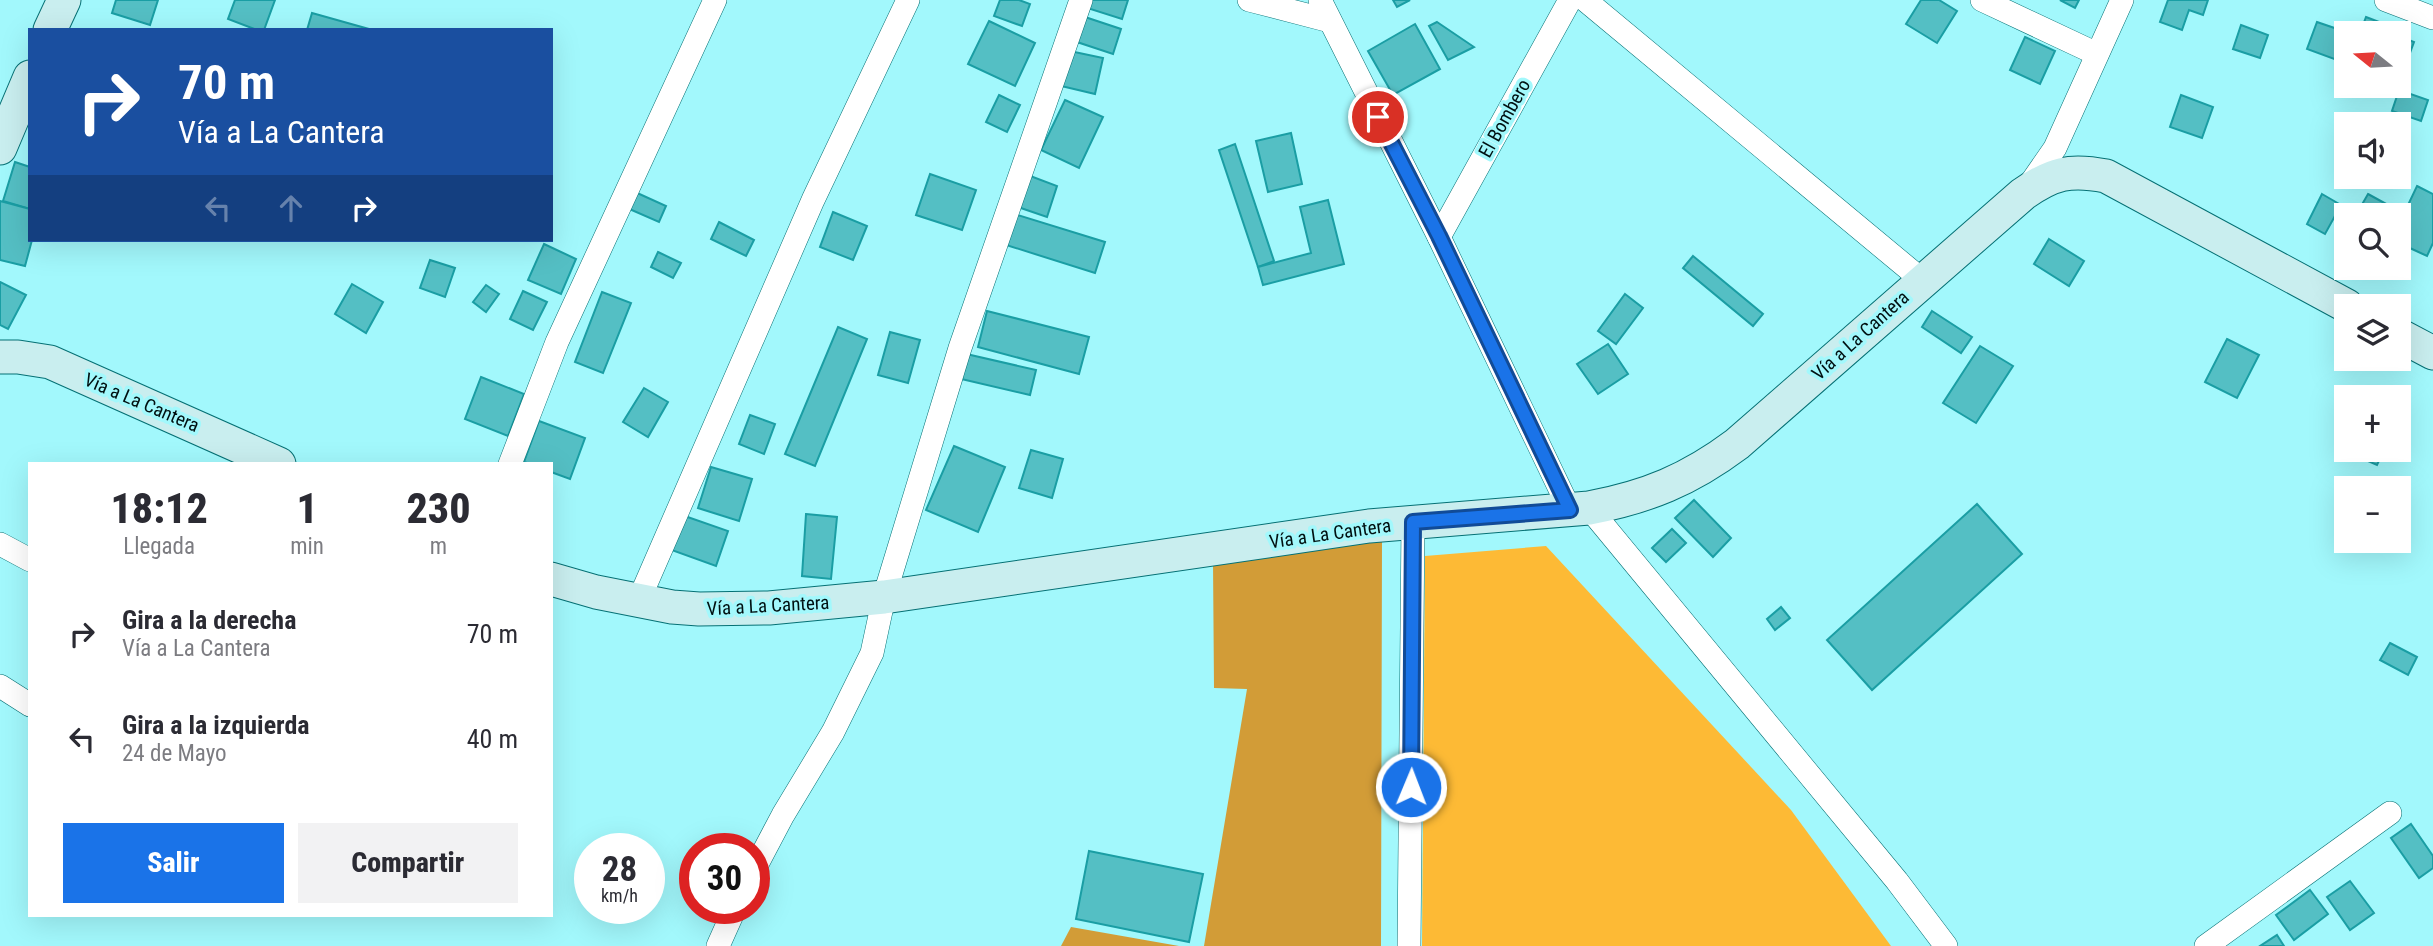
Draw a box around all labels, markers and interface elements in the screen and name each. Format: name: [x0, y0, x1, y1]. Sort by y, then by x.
north arrow: [2334, 21, 2412, 98]
map controls: [2334, 21, 2411, 553]
text: 70 m: [178, 54, 275, 111]
icon: right: [63, 56, 154, 147]
street label: El Bombero: [1474, 75, 1535, 161]
pin: [1348, 87, 1408, 147]
icon: arrive: [1359, 98, 1397, 136]
button: sound: [2334, 112, 2411, 189]
text: Vía a La Cantera: [178, 113, 385, 151]
icon: left: [199, 189, 237, 227]
icon: ahead: [272, 189, 310, 227]
icon: right: [345, 189, 383, 227]
button: search: [2334, 203, 2411, 280]
street label: Vía a La Cantera: [1807, 286, 1914, 385]
button: layers: [2334, 294, 2411, 371]
street label: Vía a La Cantera: [81, 368, 203, 437]
button: +: [2334, 385, 2411, 462]
button: −: [2334, 476, 2411, 553]
text: 18:12: [110, 484, 208, 533]
text: 1: [296, 484, 318, 533]
text: 230: [406, 484, 471, 533]
street label: Vía a La Cantera: [1268, 514, 1392, 553]
text: Llegada: [123, 533, 195, 560]
text: min: [290, 533, 324, 560]
text: m: [430, 533, 447, 560]
street label: Vía a La Cantera: [706, 591, 830, 620]
text: Gira a la derecha: [122, 605, 296, 635]
icon: right: [63, 615, 101, 653]
text: 70 m: [467, 619, 518, 649]
text: Vía a La Cantera: [122, 635, 271, 662]
text: Gira a la izquierda: [122, 710, 310, 740]
icon: left: [63, 720, 101, 758]
text: 40 m: [467, 724, 518, 754]
text: 24 de Mayo: [122, 740, 227, 767]
position arrow: [1374, 750, 1448, 824]
button: Salir: [63, 823, 284, 903]
button: Compartir: [298, 823, 518, 903]
speed limit sign: 30: [679, 833, 770, 924]
text: 28: [602, 849, 637, 890]
text: km/h: [601, 885, 638, 906]

